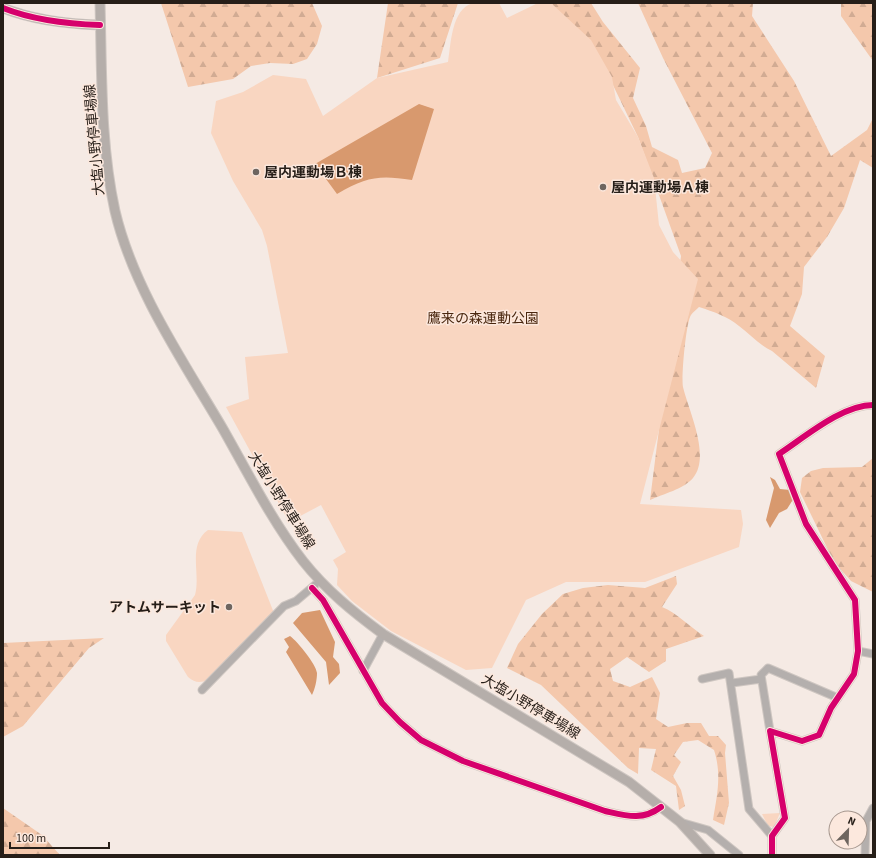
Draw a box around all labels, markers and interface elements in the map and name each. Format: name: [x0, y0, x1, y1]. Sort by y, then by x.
street label: 大塩小野停車場線: [80, 83, 110, 197]
place label: 屋内運動場Ｂ棟: [264, 163, 362, 183]
marker: 屋内運動場Ｂ棟: [251, 167, 261, 177]
place label: 屋内運動場Ａ棟: [611, 178, 709, 198]
marker: 屋内運動場Ａ棟: [598, 182, 608, 192]
park label: 鷹来の森運動公園: [427, 309, 539, 329]
street label: 大塩小野停車場線: [243, 448, 319, 553]
place label: アトムサーキット: [109, 598, 221, 618]
marker: アトムサーキット: [224, 602, 234, 612]
street label: 大塩小野停車場線: [477, 669, 584, 744]
north arrow: [828, 810, 868, 850]
text: N: [845, 813, 858, 830]
scale bar: [10, 824, 109, 850]
text: 100 m: [16, 830, 46, 847]

